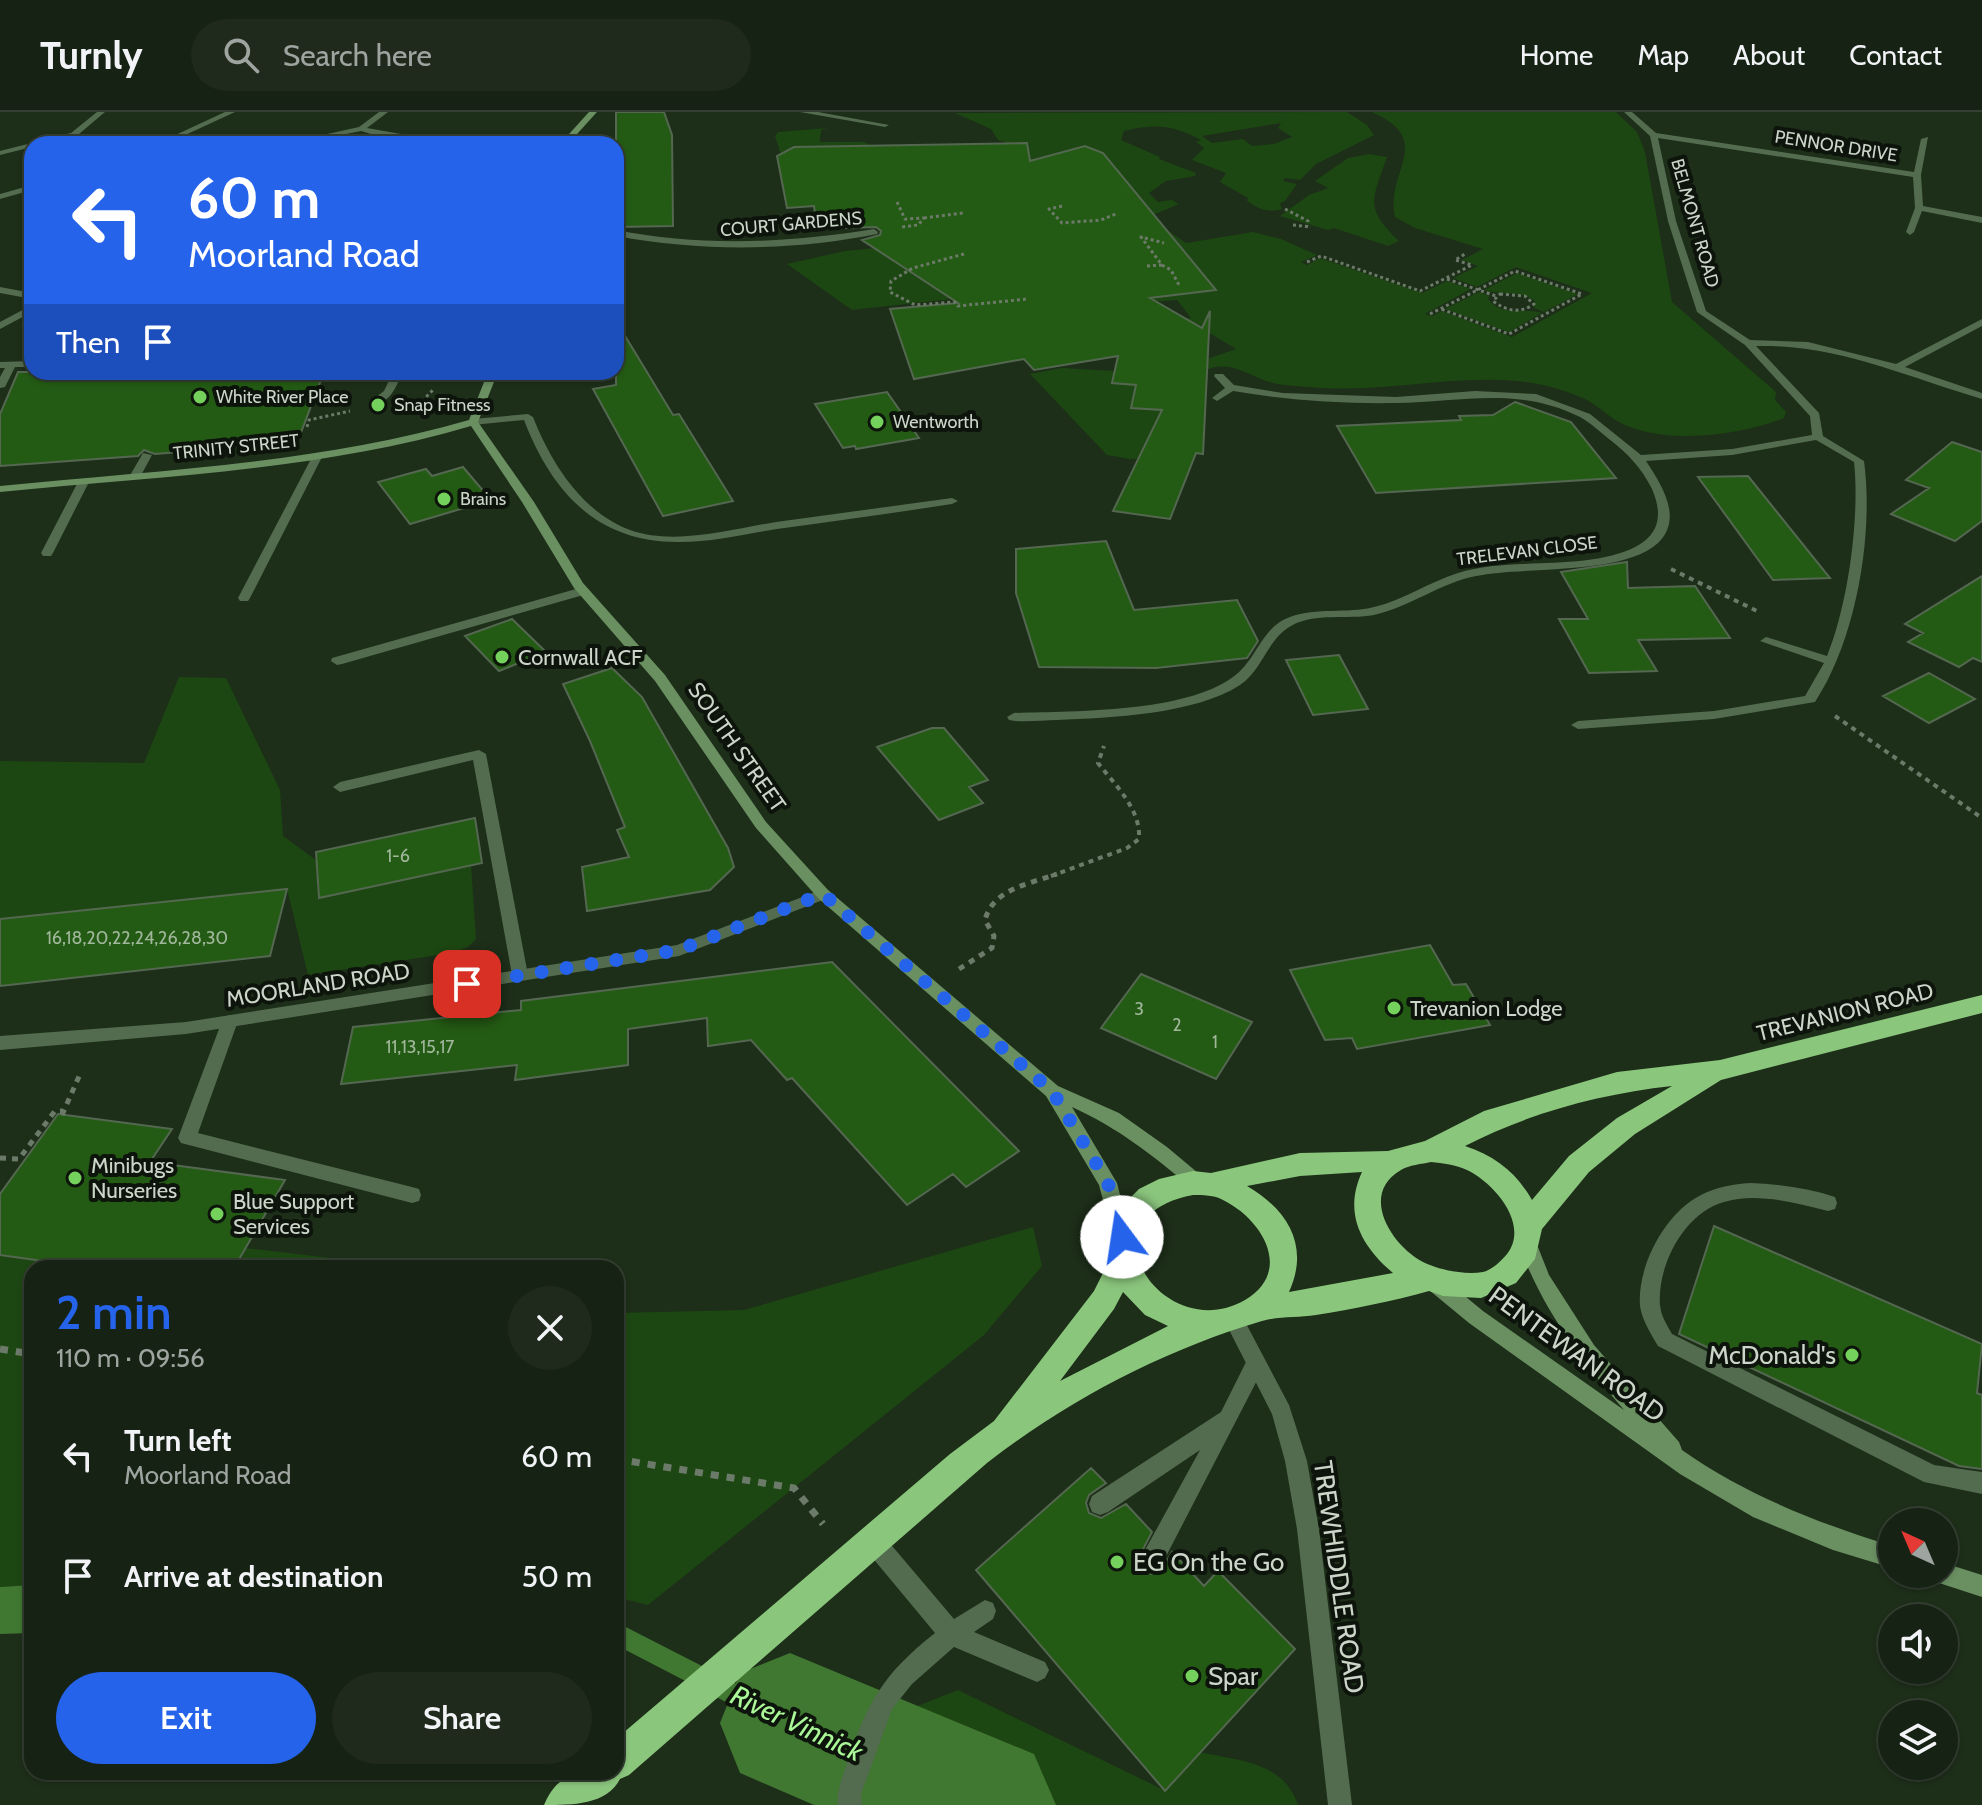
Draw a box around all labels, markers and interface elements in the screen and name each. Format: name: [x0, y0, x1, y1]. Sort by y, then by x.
search box: [191, 19, 751, 91]
text: Turnly: [40, 32, 143, 79]
icon: search: [219, 33, 263, 77]
text: Search here: [283, 37, 432, 74]
text: Home: [1520, 38, 1593, 72]
text: Map: [1637, 38, 1689, 72]
text: About: [1733, 38, 1805, 72]
text: Contact: [1849, 38, 1942, 72]
street label: PENNOR DRIVE: [1773, 125, 1899, 167]
street label: BELMONT ROAD: [1666, 156, 1724, 290]
text: 60 m: [188, 164, 320, 232]
icon: left: [56, 168, 160, 272]
street label: COURT GARDENS: [719, 207, 863, 241]
text: Moorland Road: [188, 232, 420, 276]
icon: arrive: [136, 320, 180, 364]
text: Then: [56, 324, 120, 361]
place label: White River Place: [216, 386, 348, 408]
marker: White River Place: [191, 388, 209, 406]
place label: Snap Fitness: [394, 394, 491, 416]
marker: Snap Fitness: [369, 396, 387, 414]
place label: Wentworth: [893, 411, 979, 433]
marker: Wentworth: [868, 413, 886, 431]
street label: TRINITY STREET: [172, 429, 301, 465]
place label: Brains: [460, 488, 506, 510]
marker: Brains: [435, 490, 453, 508]
street label: TRELEVAN CLOSE: [1456, 531, 1599, 571]
place label: Cornwall ACF: [518, 644, 643, 671]
marker: Cornwall ACF: [493, 648, 511, 666]
street label: SOUTH STREET: [682, 677, 792, 817]
house number: 1-6: [386, 845, 410, 867]
house number: 16,18,20,22,24,26,28,30: [46, 927, 228, 949]
pin: [433, 950, 501, 1018]
street label: MOORLAND ROAD: [224, 957, 412, 1013]
icon: arrive: [445, 962, 489, 1006]
street label: TREVANION ROAD: [1754, 977, 1936, 1047]
place label: Trevanion Lodge: [1410, 995, 1563, 1022]
house number: 3: [1134, 998, 1144, 1020]
marker: Trevanion Lodge: [1385, 999, 1403, 1017]
house number: 2: [1172, 1014, 1182, 1036]
house number: 1: [1212, 1031, 1218, 1053]
house number: 11,13,15,17: [386, 1036, 454, 1058]
place label: Minibugs Nurseries: [91, 1152, 177, 1204]
marker: Minibugs Nurseries: [66, 1169, 84, 1187]
place label: Blue Support Services: [233, 1188, 355, 1240]
position arrow: [1080, 1195, 1164, 1279]
marker: Blue Support Services: [208, 1205, 226, 1223]
street label: PENTEWAN ROAD: [1483, 1279, 1671, 1429]
text: 2 min: [56, 1283, 172, 1341]
button: close: [508, 1286, 592, 1370]
place label: McDonald's: [1708, 1339, 1836, 1371]
text: 110 m · 09:56: [56, 1342, 205, 1374]
marker: McDonald's: [1843, 1346, 1861, 1364]
text: Turn left: [124, 1422, 232, 1459]
icon: left: [56, 1434, 100, 1478]
text: 60 m: [521, 1438, 592, 1475]
street label: TREWHIDDLE ROAD: [1307, 1458, 1371, 1696]
text: Moorland Road: [124, 1459, 291, 1491]
north arrow: [1878, 1508, 1958, 1588]
map controls: [1878, 1508, 1958, 1780]
place label: EG On the Go: [1133, 1546, 1284, 1578]
marker: EG On the Go: [1108, 1553, 1126, 1571]
icon: arrive: [56, 1554, 100, 1598]
text: Arrive at destination: [124, 1558, 384, 1595]
text: 50 m: [522, 1558, 592, 1595]
button: sound: [1878, 1604, 1958, 1684]
place label: Spar: [1208, 1660, 1259, 1692]
marker: Spar: [1183, 1667, 1201, 1685]
button: Exit: [56, 1672, 316, 1764]
button: Share: [332, 1672, 592, 1764]
water label: River Vinnick: [725, 1678, 869, 1769]
button: layers: [1878, 1700, 1958, 1780]

